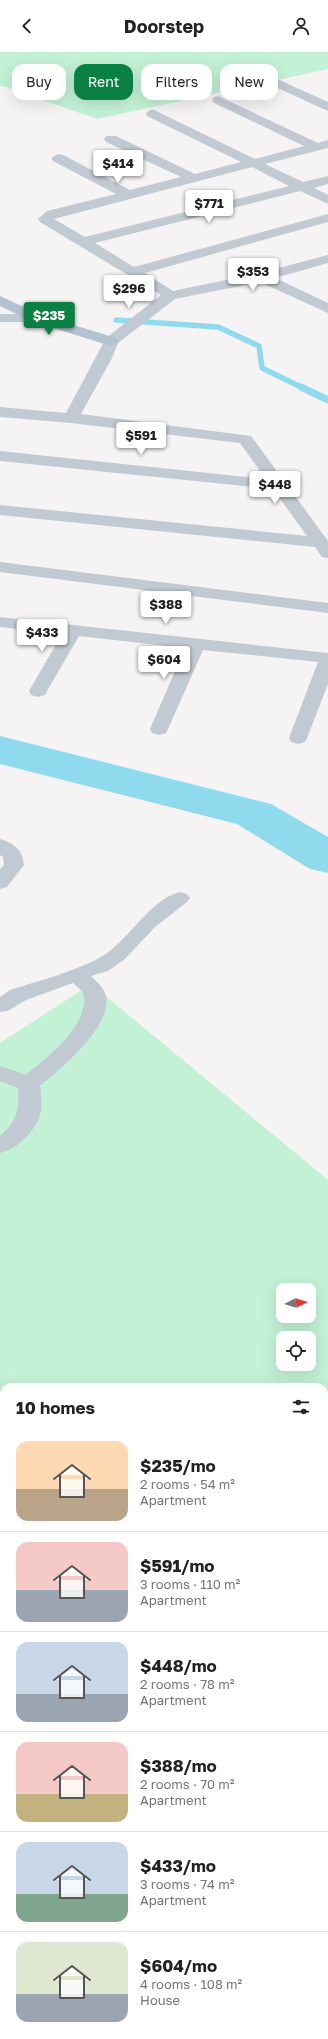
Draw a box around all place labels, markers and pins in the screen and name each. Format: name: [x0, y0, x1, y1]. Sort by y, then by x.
pin: $414: [94, 150, 142, 184]
pin: $771: [185, 190, 233, 224]
pin: $353: [229, 258, 277, 292]
pin: $296: [105, 275, 153, 309]
pin: $235: [25, 302, 73, 336]
pin: $591: [117, 422, 165, 456]
pin: $448: [251, 471, 299, 505]
pin: $388: [142, 591, 190, 625]
pin: $433: [18, 619, 66, 653]
pin: $604: [140, 646, 188, 680]

